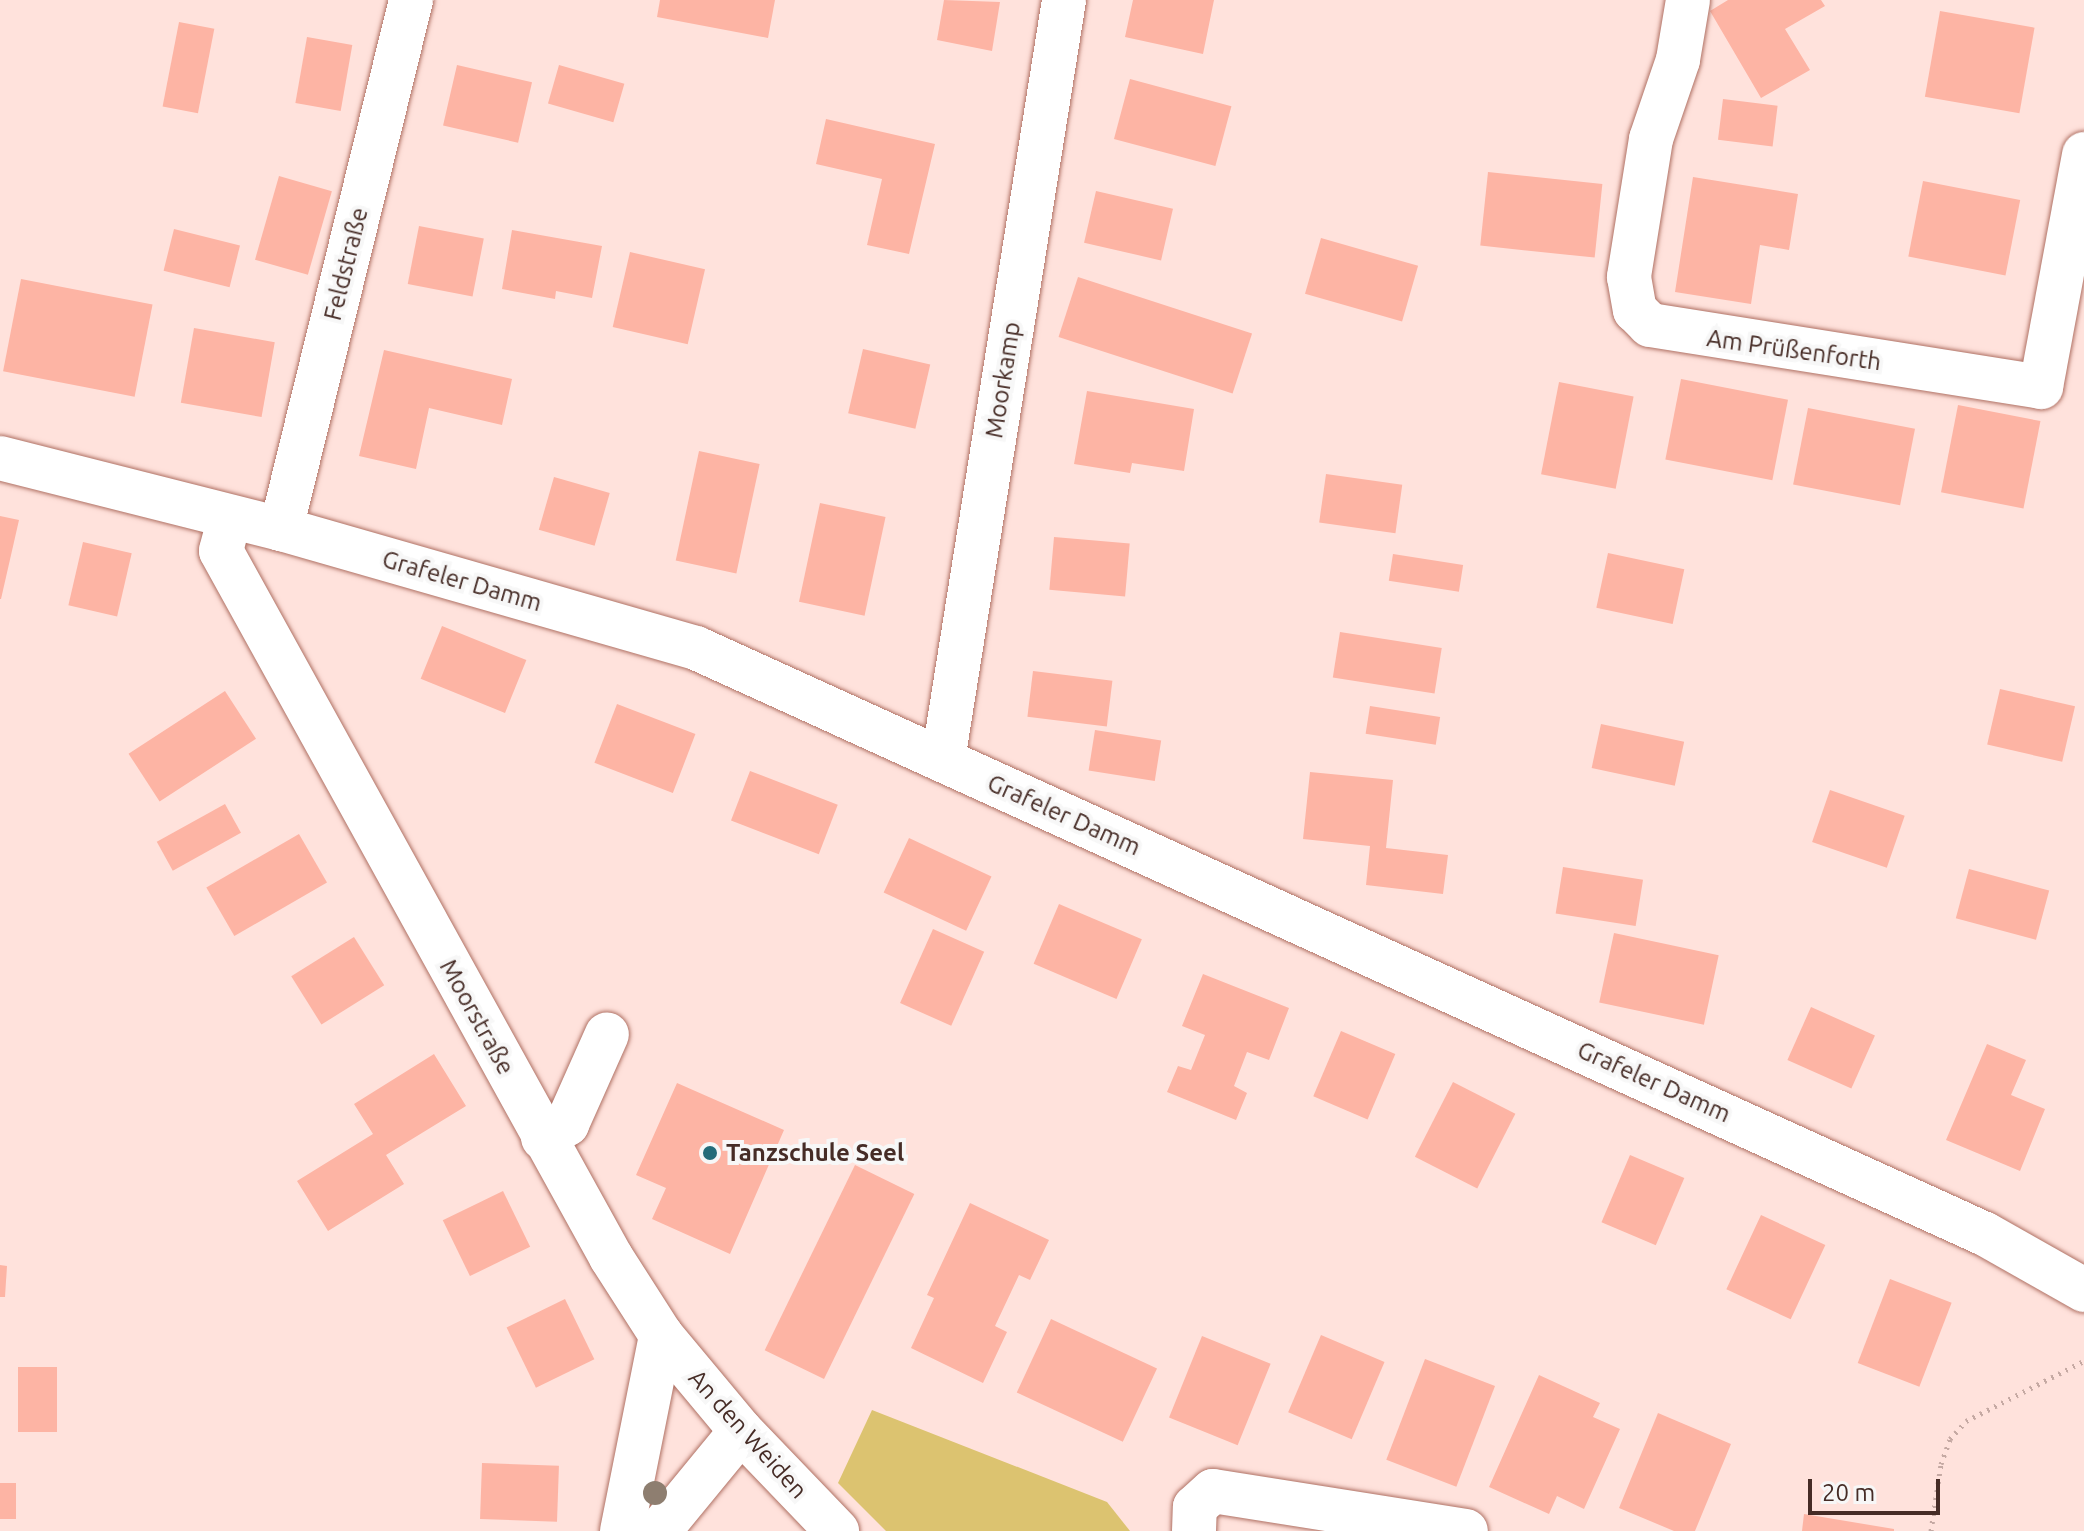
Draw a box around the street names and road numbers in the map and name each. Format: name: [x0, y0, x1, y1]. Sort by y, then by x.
street label: Feldstraße: [318, 205, 374, 323]
street label: Moorkamp: [980, 320, 1026, 440]
street label: Am Prüßenforth: [1705, 324, 1883, 376]
street label: Grafeler Damm: [379, 544, 545, 618]
street label: Grafeler Damm: [983, 768, 1145, 862]
street label: Moorstraße: [434, 954, 520, 1080]
street label: Grafeler Damm: [1573, 1035, 1735, 1129]
street label: An den Weiden: [683, 1364, 813, 1504]

